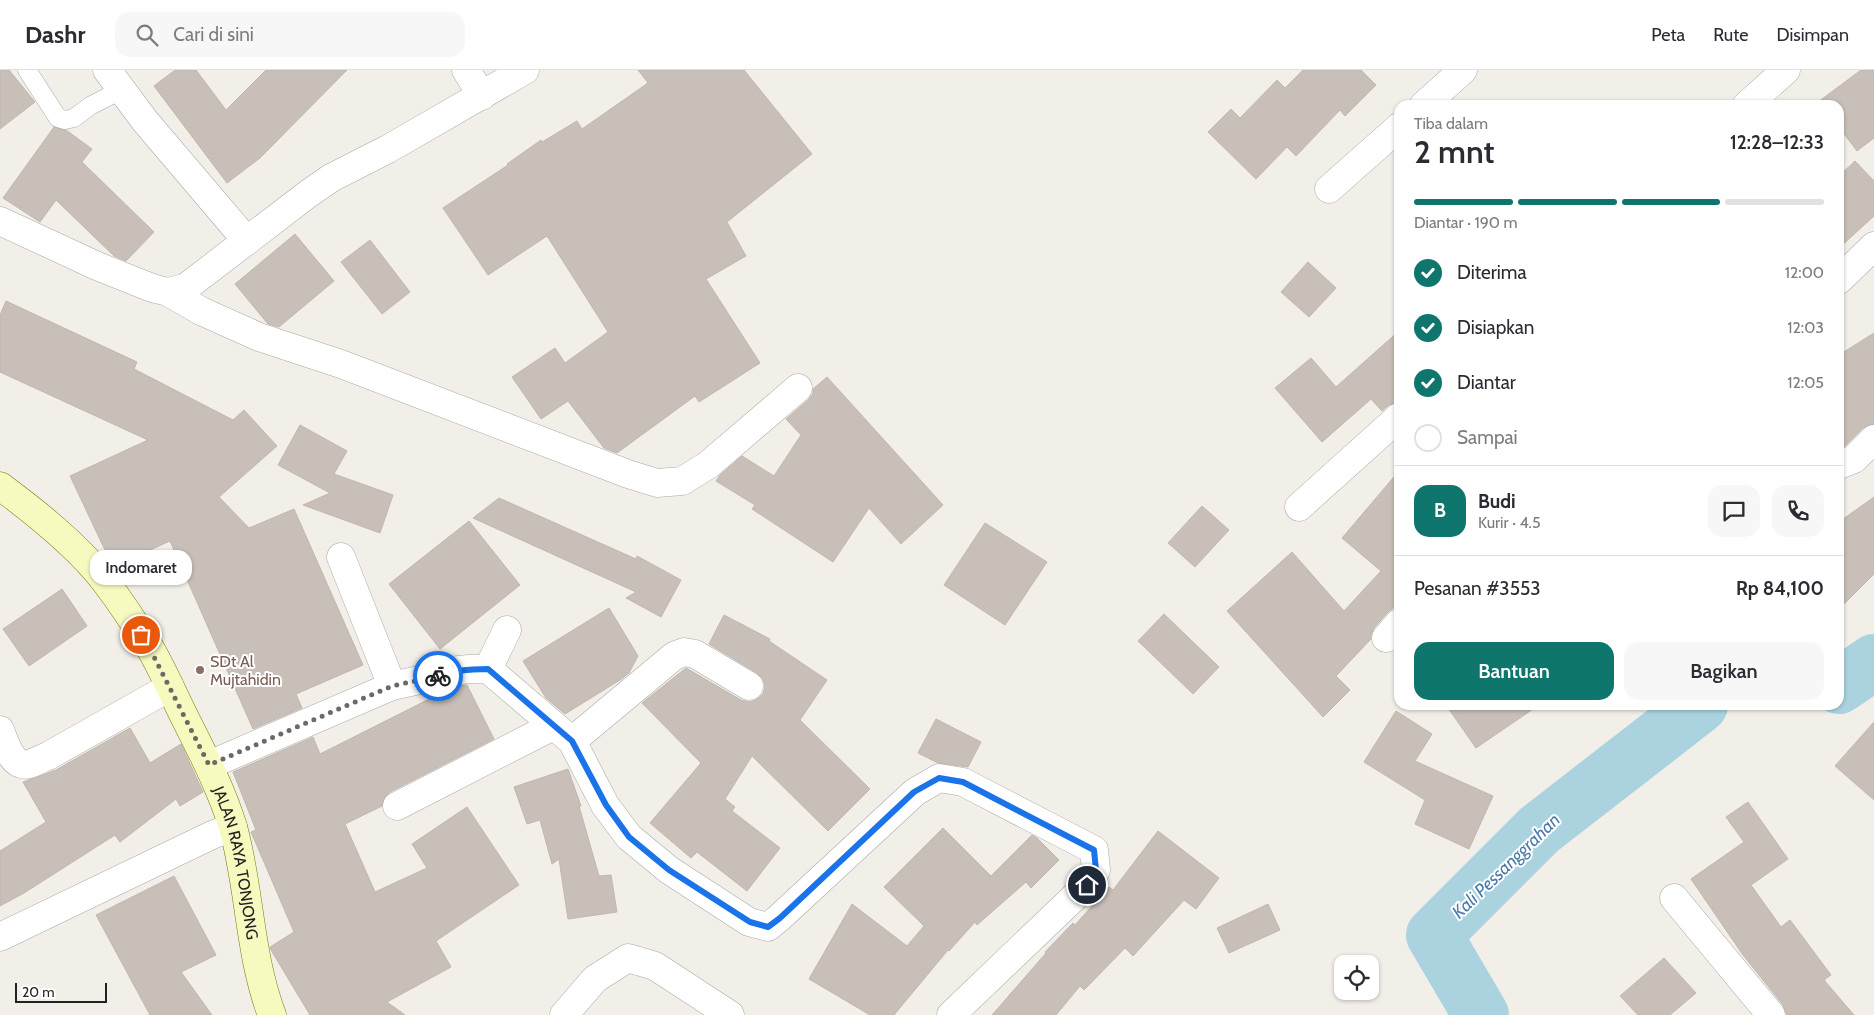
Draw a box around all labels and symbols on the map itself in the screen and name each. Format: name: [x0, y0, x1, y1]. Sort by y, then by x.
callout: Indomaret: [90, 550, 192, 585]
pin: [120, 614, 162, 656]
courier: [413, 651, 463, 701]
place label: SDt Al Mujtahidin: [210, 652, 281, 689]
marker: SDt Al Mujtahidin: [194, 664, 206, 676]
street label: JALAN RAYA TONJONG: [209, 783, 262, 941]
water label: Kali Pessanggrahan: [1447, 809, 1565, 923]
pin: [1066, 864, 1108, 906]
scale bar: [15, 980, 108, 1003]

